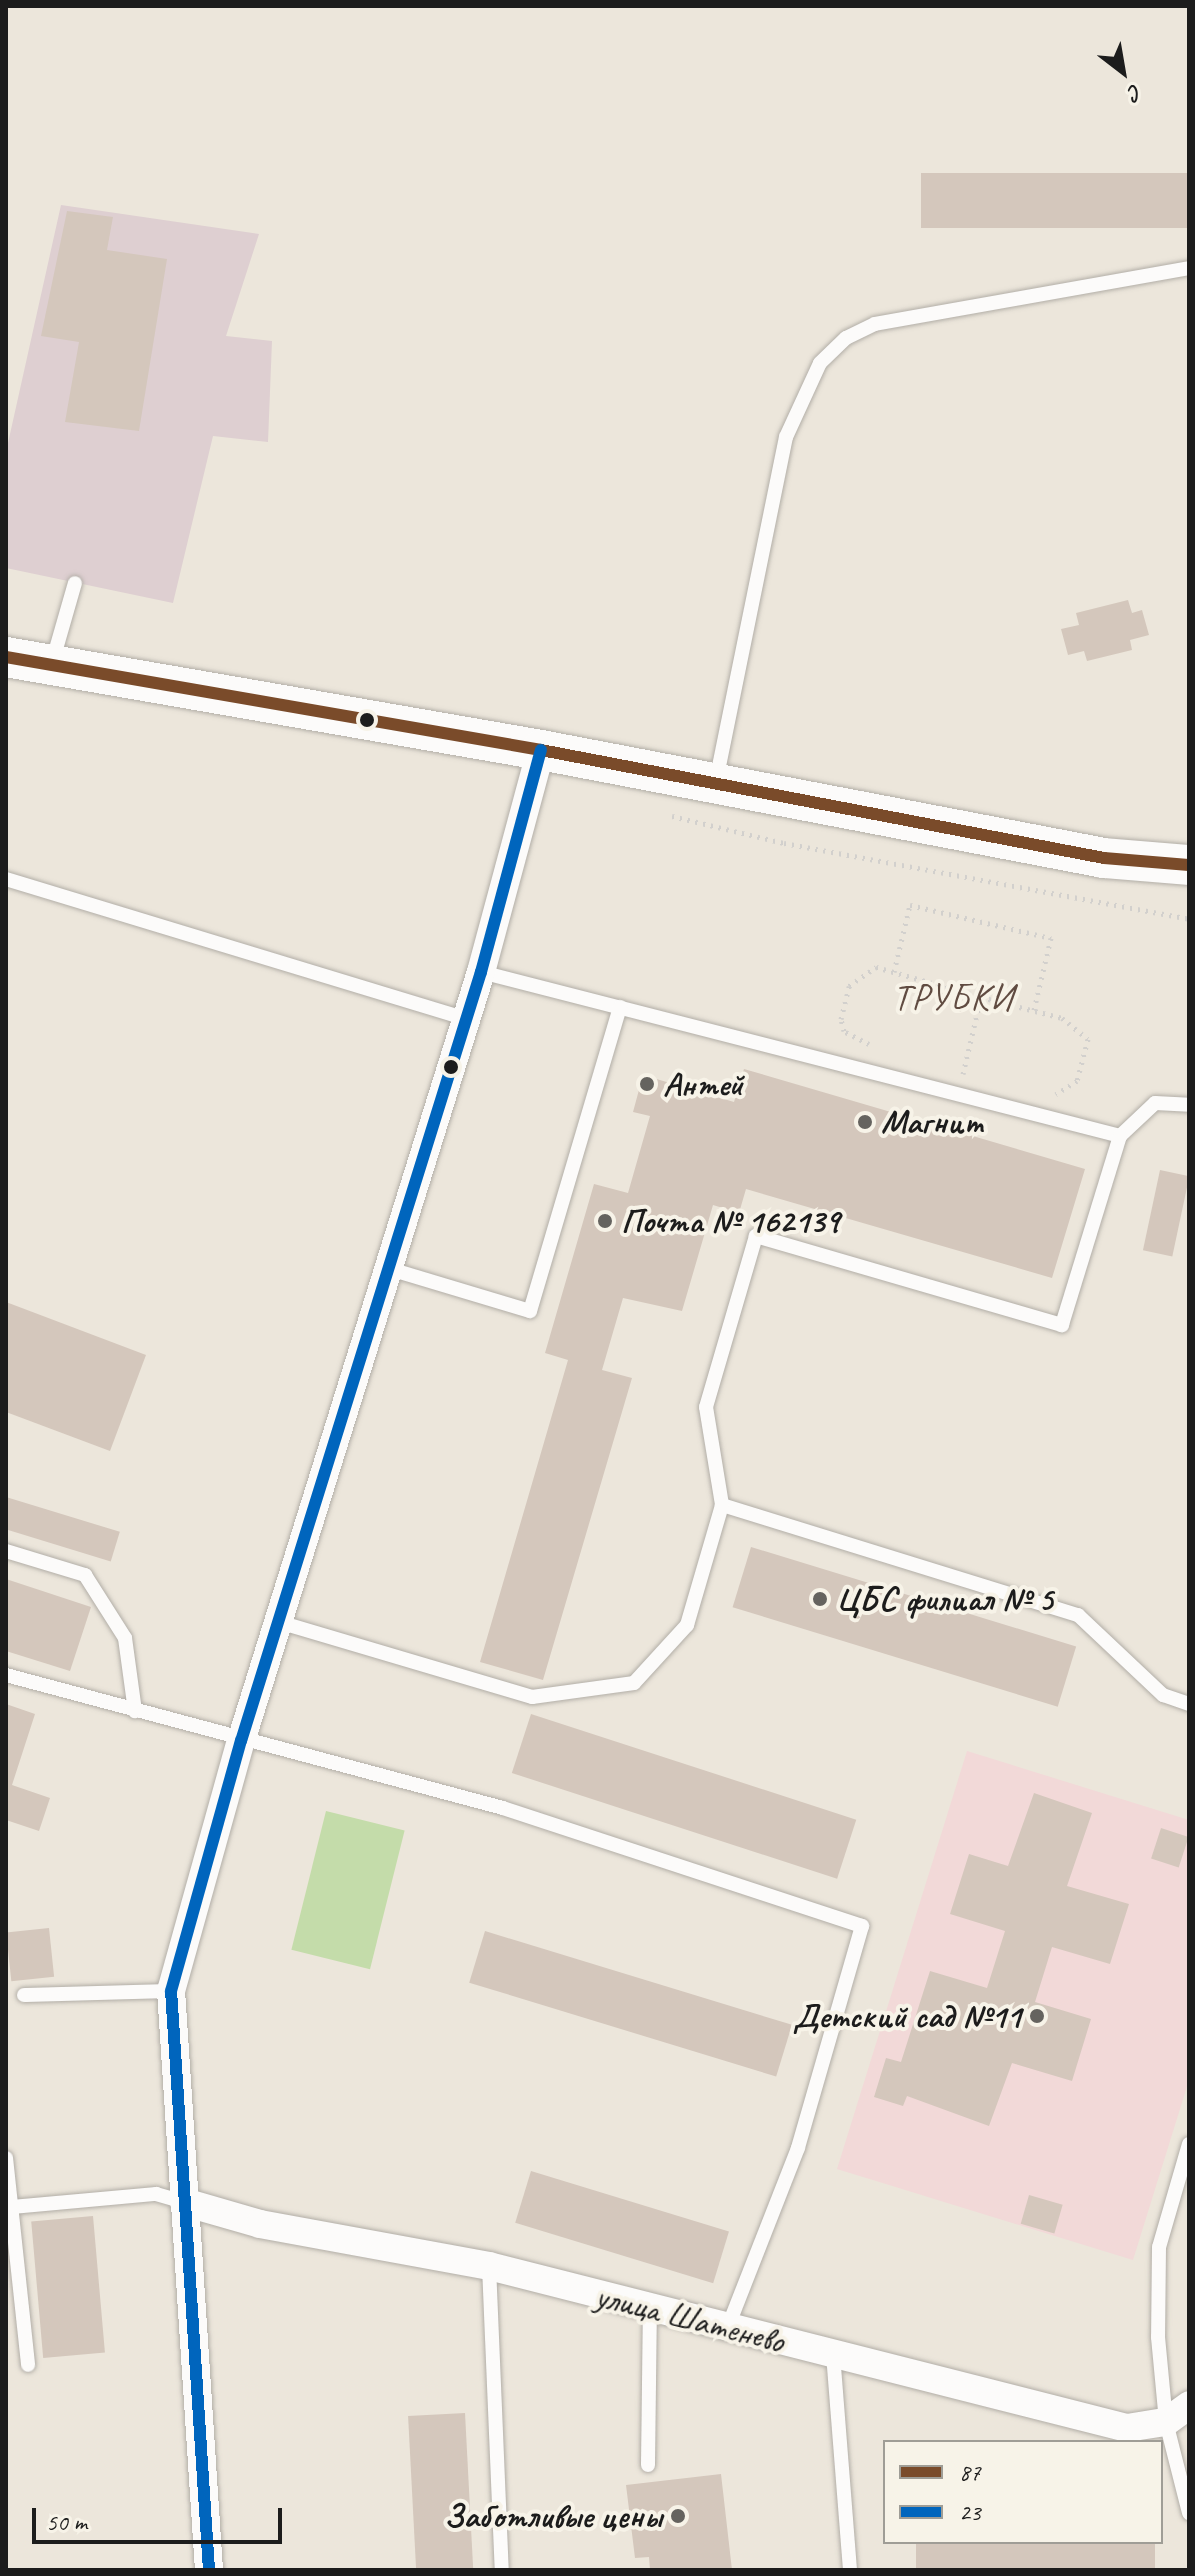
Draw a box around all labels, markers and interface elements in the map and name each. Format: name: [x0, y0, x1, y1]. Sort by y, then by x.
north arrow: [1083, 32, 1163, 112]
text: С: [1124, 78, 1147, 107]
unlabelled marker: [359, 712, 375, 728]
district label: ТРУБКИ: [893, 976, 1015, 1020]
unlabelled marker: [443, 1059, 459, 1075]
place label: Антей: [663, 1064, 743, 1104]
marker: Антей: [638, 1075, 656, 1093]
place label: Магнит: [881, 1102, 984, 1142]
marker: Магнит: [856, 1113, 874, 1131]
place label: Почта № 162139: [621, 1201, 839, 1241]
marker: Почта № 162139: [596, 1212, 614, 1230]
place label: ЦБС филиал № 5: [836, 1579, 1053, 1619]
marker: ЦБС филиал № 5: [811, 1590, 829, 1608]
place label: Детский сад №11: [793, 1996, 1021, 2036]
marker: Детский сад №11: [1028, 2007, 1046, 2025]
street label: улица Шатенево: [592, 2275, 788, 2361]
legend: [883, 2440, 1163, 2544]
text: 87: [959, 2457, 981, 2487]
scale bar: [36, 2492, 286, 2542]
place label: Заботливые цены: [446, 2496, 662, 2536]
text: 23: [959, 2497, 981, 2527]
text: 50 m: [46, 2507, 87, 2537]
marker: Заботливые цены: [669, 2507, 687, 2525]

